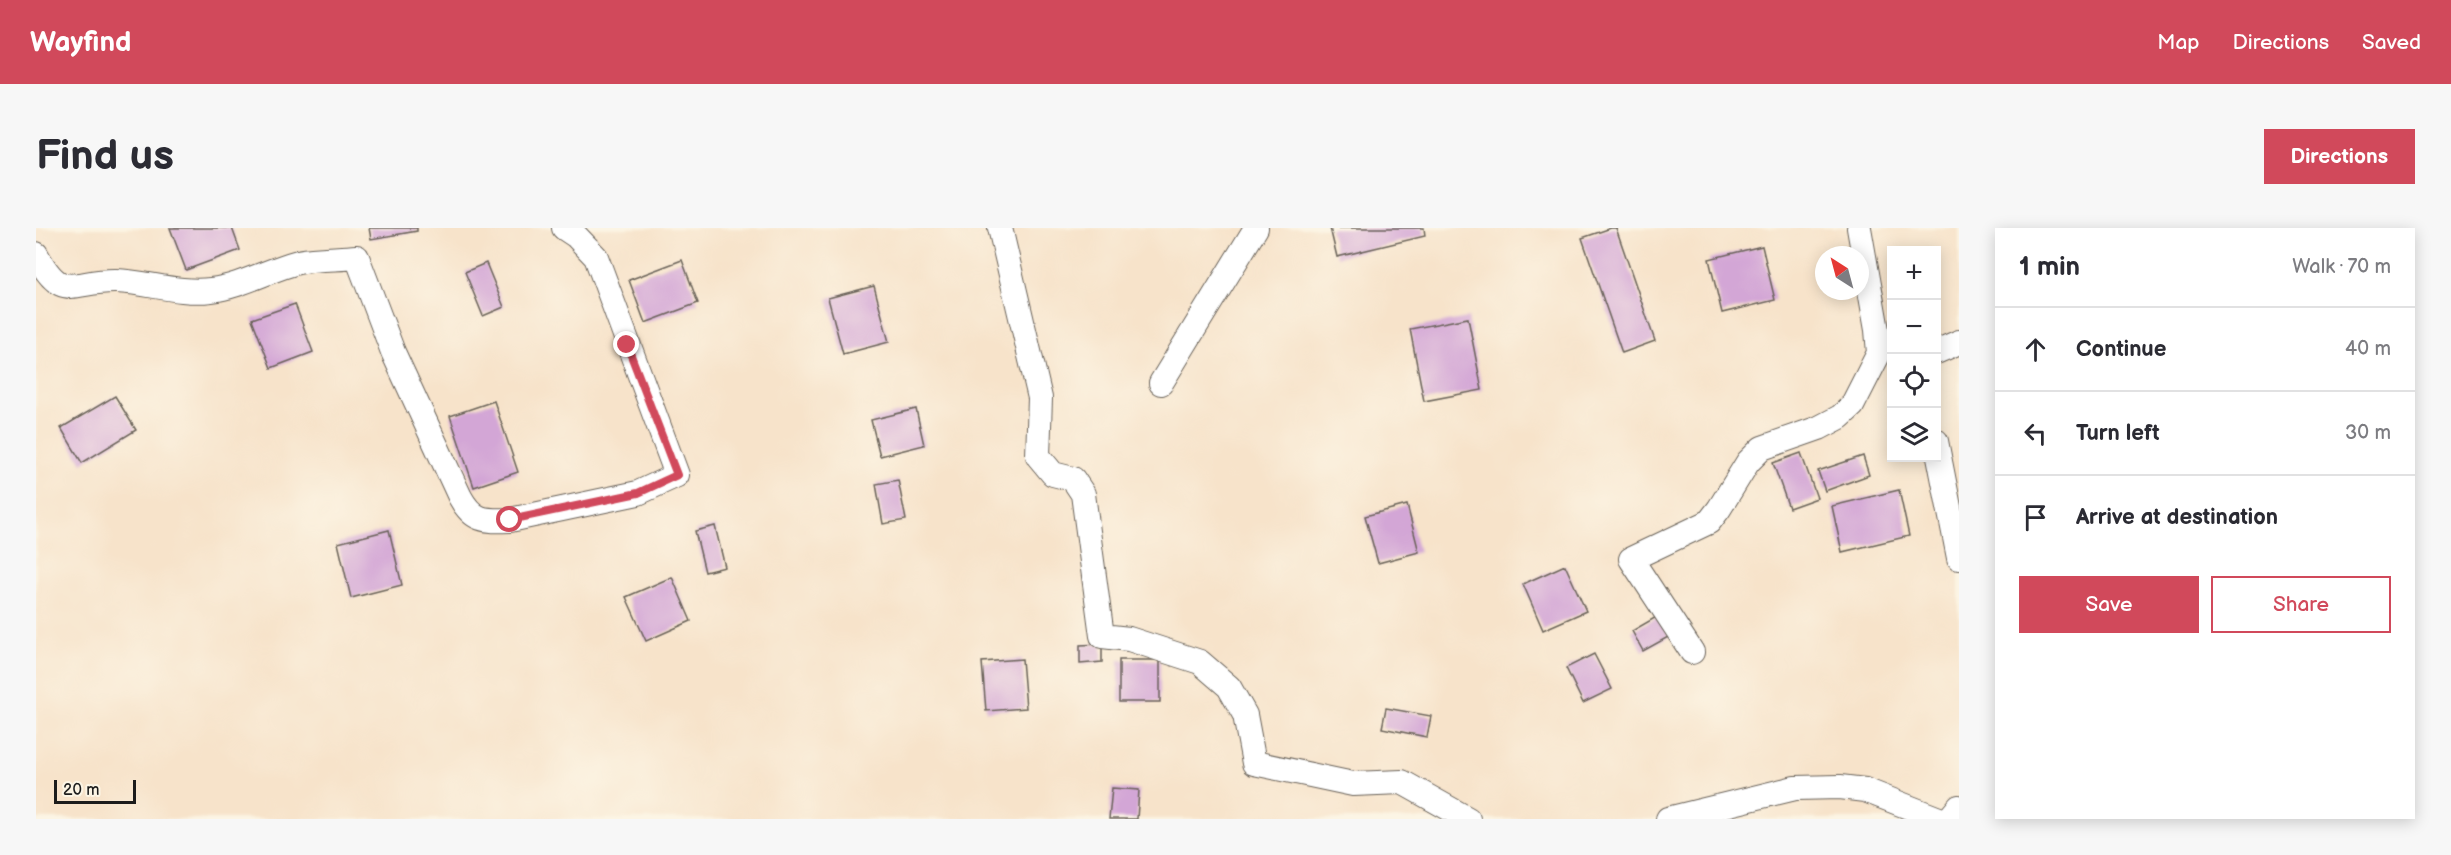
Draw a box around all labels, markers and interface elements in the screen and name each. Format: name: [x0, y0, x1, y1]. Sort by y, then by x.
text: Wayfind: [30, 26, 131, 59]
text: Map: [2157, 30, 2200, 55]
text: Directions: [2233, 30, 2329, 55]
text: Saved: [2362, 30, 2421, 55]
button: Directions: [2264, 129, 2415, 184]
text: Find us: [36, 131, 174, 182]
north arrow: [1815, 246, 1869, 300]
map controls: [1887, 246, 1941, 462]
button: +: [1887, 246, 1941, 300]
text: 1 min: [2019, 252, 2080, 283]
text: Walk · 70 m: [2292, 255, 2391, 279]
button: −: [1887, 300, 1941, 354]
route end: [613, 331, 639, 357]
icon: ahead: [2019, 333, 2052, 366]
text: Continue: [2076, 336, 2166, 363]
text: 40 m: [2345, 337, 2391, 361]
button: locate: [1887, 354, 1941, 408]
button: layers: [1887, 408, 1941, 462]
icon: left: [2019, 417, 2052, 450]
text: Turn left: [2076, 420, 2160, 447]
text: 30 m: [2345, 421, 2391, 445]
icon: arrive: [2019, 501, 2052, 534]
text: Arrive at destination: [2076, 504, 2278, 531]
route start: [496, 506, 522, 532]
button: Save: [2019, 576, 2199, 633]
button: Share: [2211, 576, 2391, 633]
scale bar: [54, 777, 136, 804]
text: 20 m: [63, 781, 99, 800]

